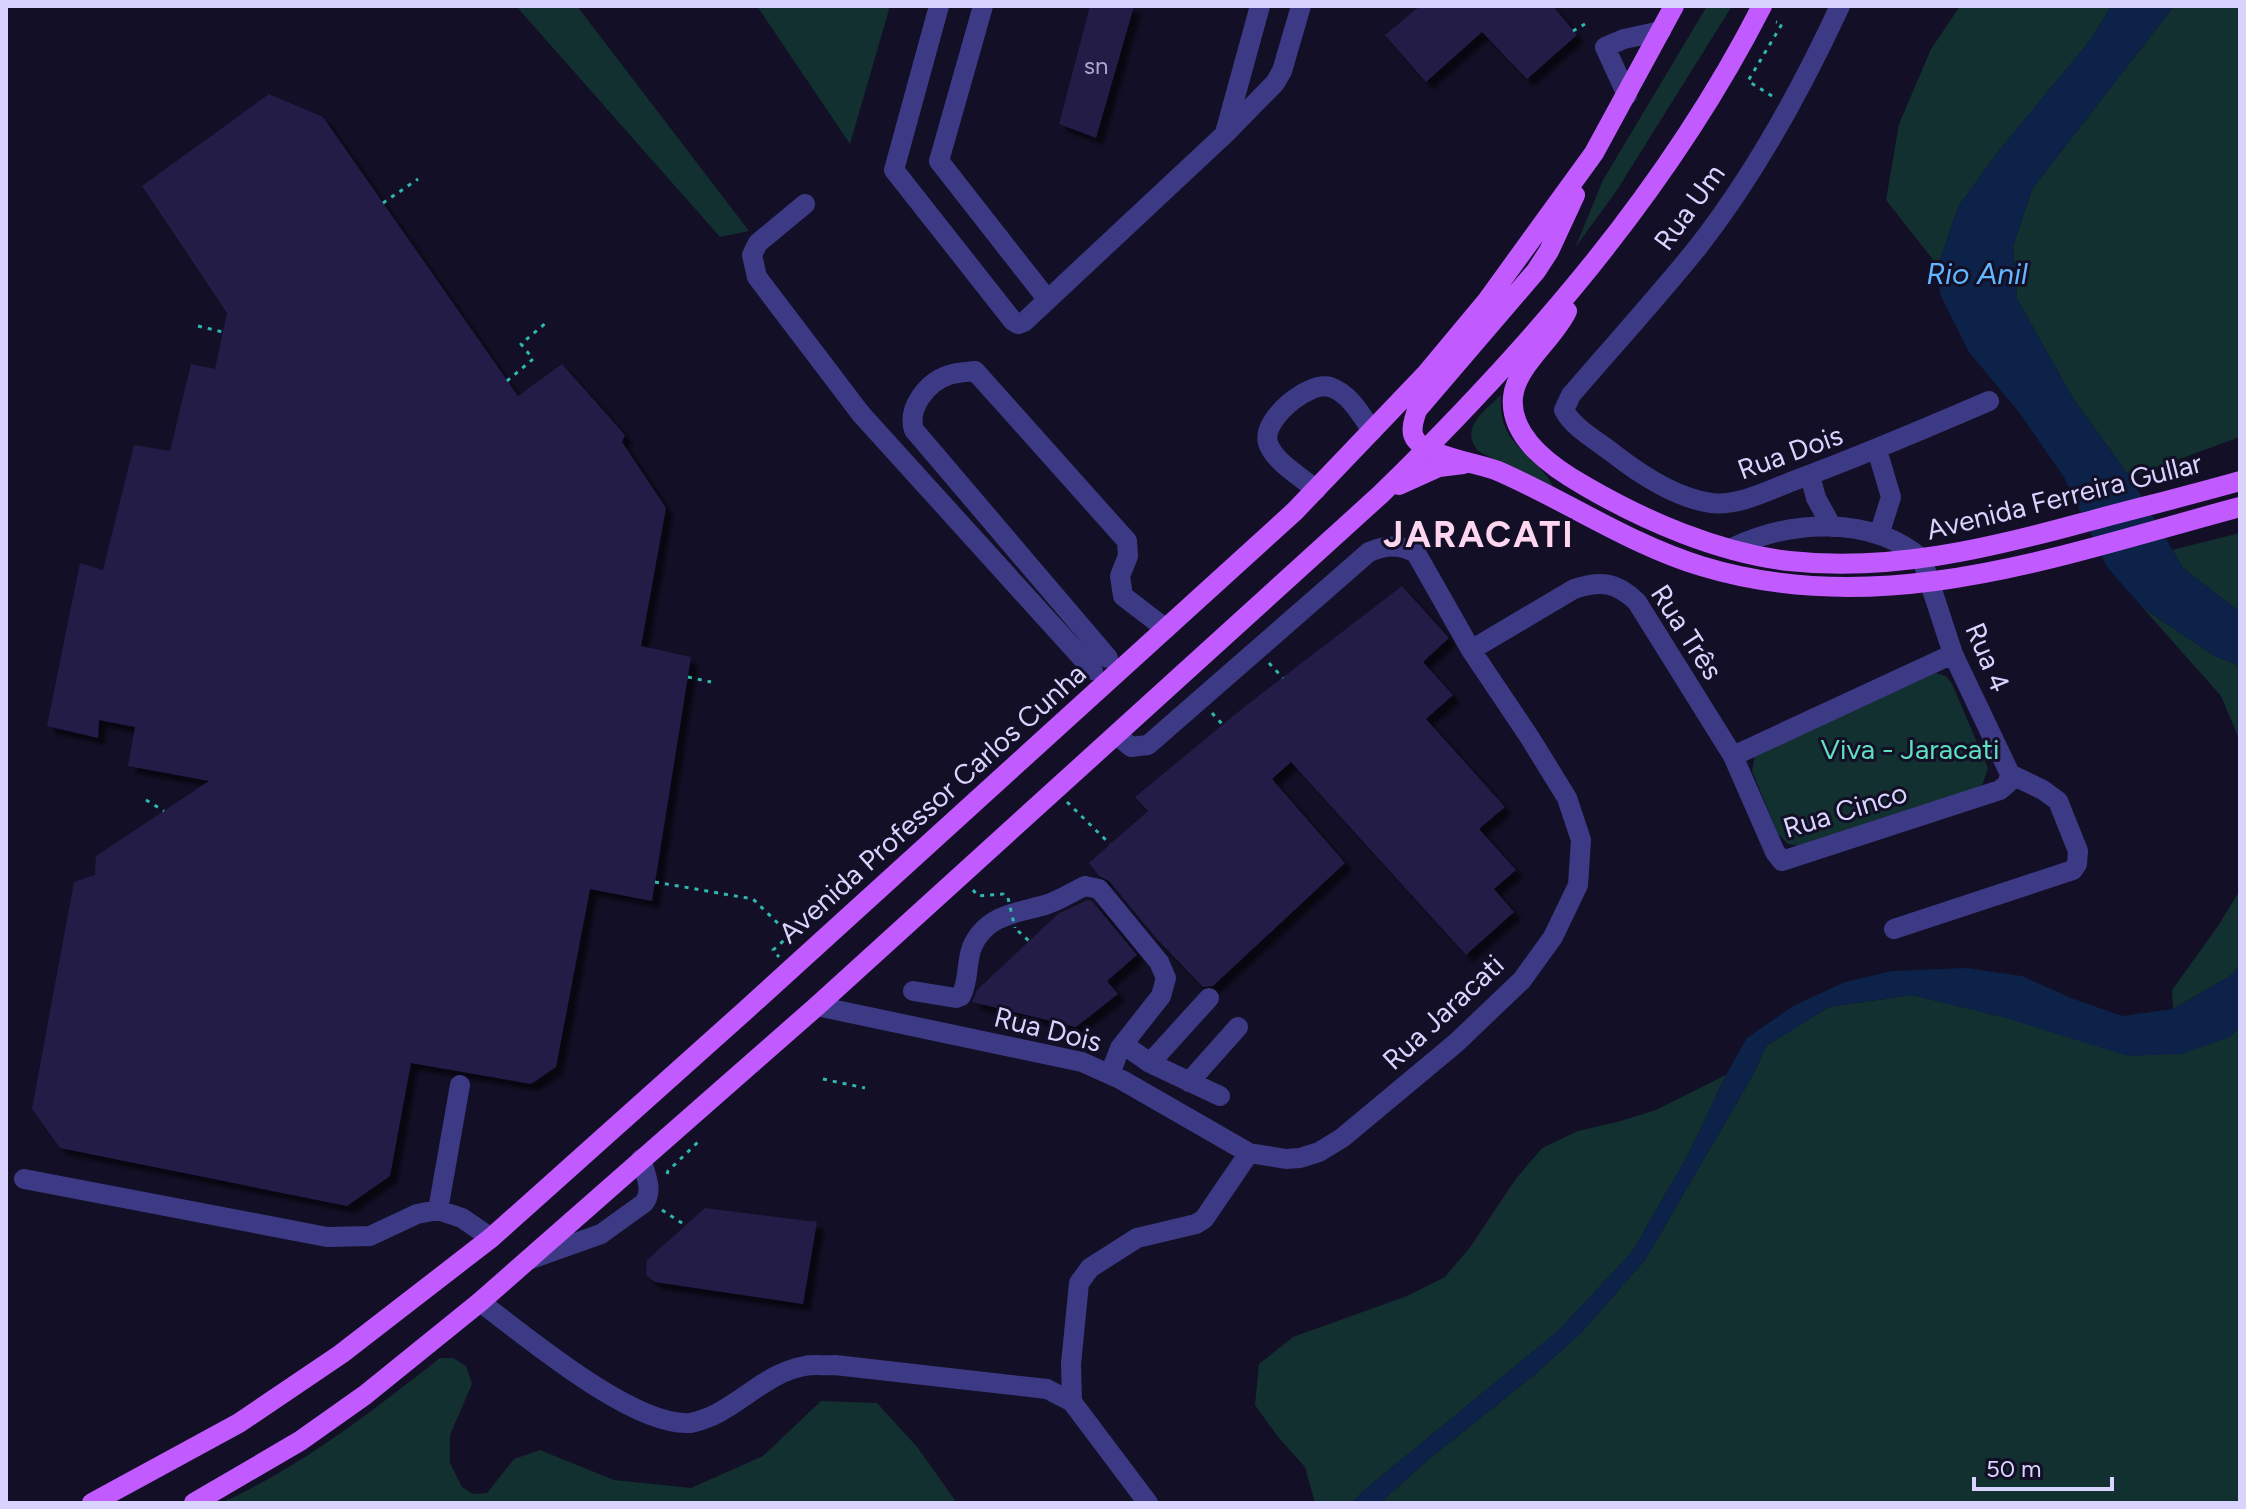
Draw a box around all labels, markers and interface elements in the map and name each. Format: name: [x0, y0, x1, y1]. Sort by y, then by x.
house number: sn: [1084, 51, 1108, 80]
street label: Rua Um: [1646, 157, 1732, 257]
water label: Rio Anil: [1926, 255, 2028, 292]
street label: Rua Dois: [1733, 417, 1847, 487]
street label: Avenida Ferreira Gullar: [1923, 445, 2206, 547]
district label: JARACATI: [1383, 513, 1575, 556]
street label: Rua Três: [1644, 578, 1730, 686]
street label: Rua 4: [1958, 617, 2018, 697]
street label: Avenida Professor Carlos Cunha: [771, 656, 1093, 950]
park label: Viva - Jaracati: [1821, 732, 1999, 766]
street label: Rua Cinco: [1779, 775, 1911, 845]
street label: Rua Jaracati: [1375, 947, 1511, 1077]
street label: Rua Dois: [991, 999, 1105, 1059]
scale bar: [1974, 1441, 2112, 1491]
text: 50 m: [1986, 1454, 2042, 1483]

